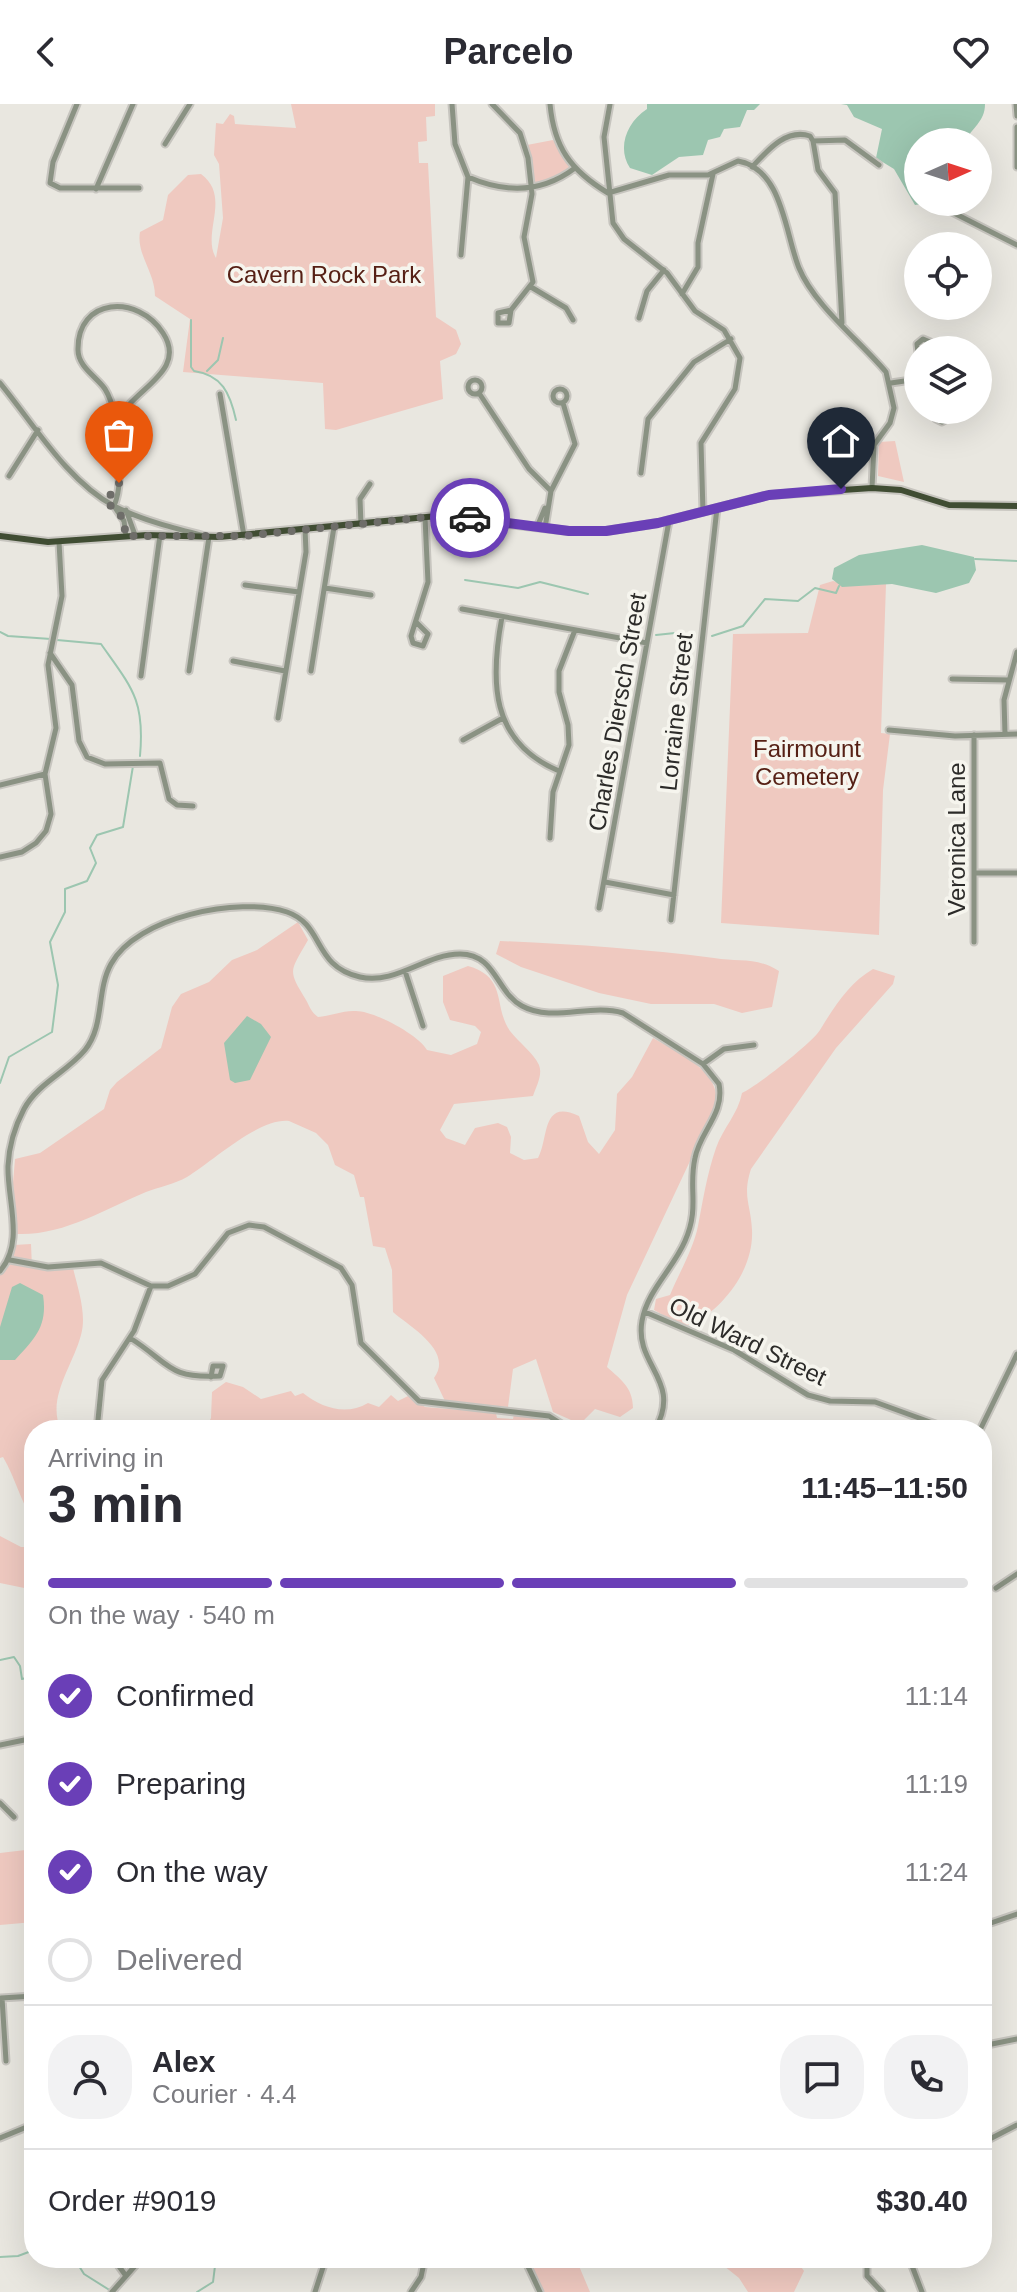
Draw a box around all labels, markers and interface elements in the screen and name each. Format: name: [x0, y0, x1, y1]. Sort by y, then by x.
icon: back: [24, 30, 68, 74]
icon: heart: [949, 30, 993, 74]
text: Parcelo: [443, 31, 574, 72]
north arrow: [904, 128, 992, 216]
map controls: [904, 128, 992, 424]
button: locate: [904, 232, 992, 320]
park label: Cavern Rock Park: [227, 261, 422, 288]
button: layers: [904, 336, 992, 424]
pin: [85, 401, 153, 483]
pin: [807, 407, 875, 489]
icon: bag: [97, 413, 141, 457]
icon: home: [819, 419, 863, 463]
courier: [430, 478, 510, 558]
icon: car: [448, 496, 492, 540]
street label: Charles Diersch Street: [583, 590, 651, 833]
street label: Lorraine Street: [654, 631, 698, 792]
park label: Fairmount Cemetery: [753, 735, 861, 790]
street label: Veronica Lane: [943, 762, 970, 916]
street label: Old Ward Street: [665, 1291, 831, 1391]
text: Arriving in: [48, 1443, 164, 1473]
text: 11:45–11:50: [801, 1471, 968, 1504]
text: 3 min: [48, 1475, 184, 1533]
text: On the way · 540 m: [48, 1600, 275, 1630]
icon: check: [48, 1674, 92, 1718]
text: Confirmed: [116, 1679, 254, 1712]
text: 11:14: [905, 1681, 968, 1711]
icon: check: [48, 1762, 92, 1806]
text: Preparing: [116, 1767, 246, 1800]
text: 11:19: [905, 1769, 968, 1799]
icon: check: [48, 1850, 92, 1894]
text: On the way: [116, 1855, 268, 1888]
text: 11:24: [905, 1857, 968, 1887]
text: Delivered: [116, 1943, 243, 1976]
button: person: [48, 2035, 132, 2119]
button: chat: [780, 2035, 864, 2119]
button: phone: [884, 2035, 968, 2119]
text: Alex: [152, 2045, 215, 2078]
text: Courier · 4.4: [152, 2079, 297, 2109]
text: Order #9019: [48, 2184, 216, 2217]
text: $30.40: [876, 2184, 968, 2217]

